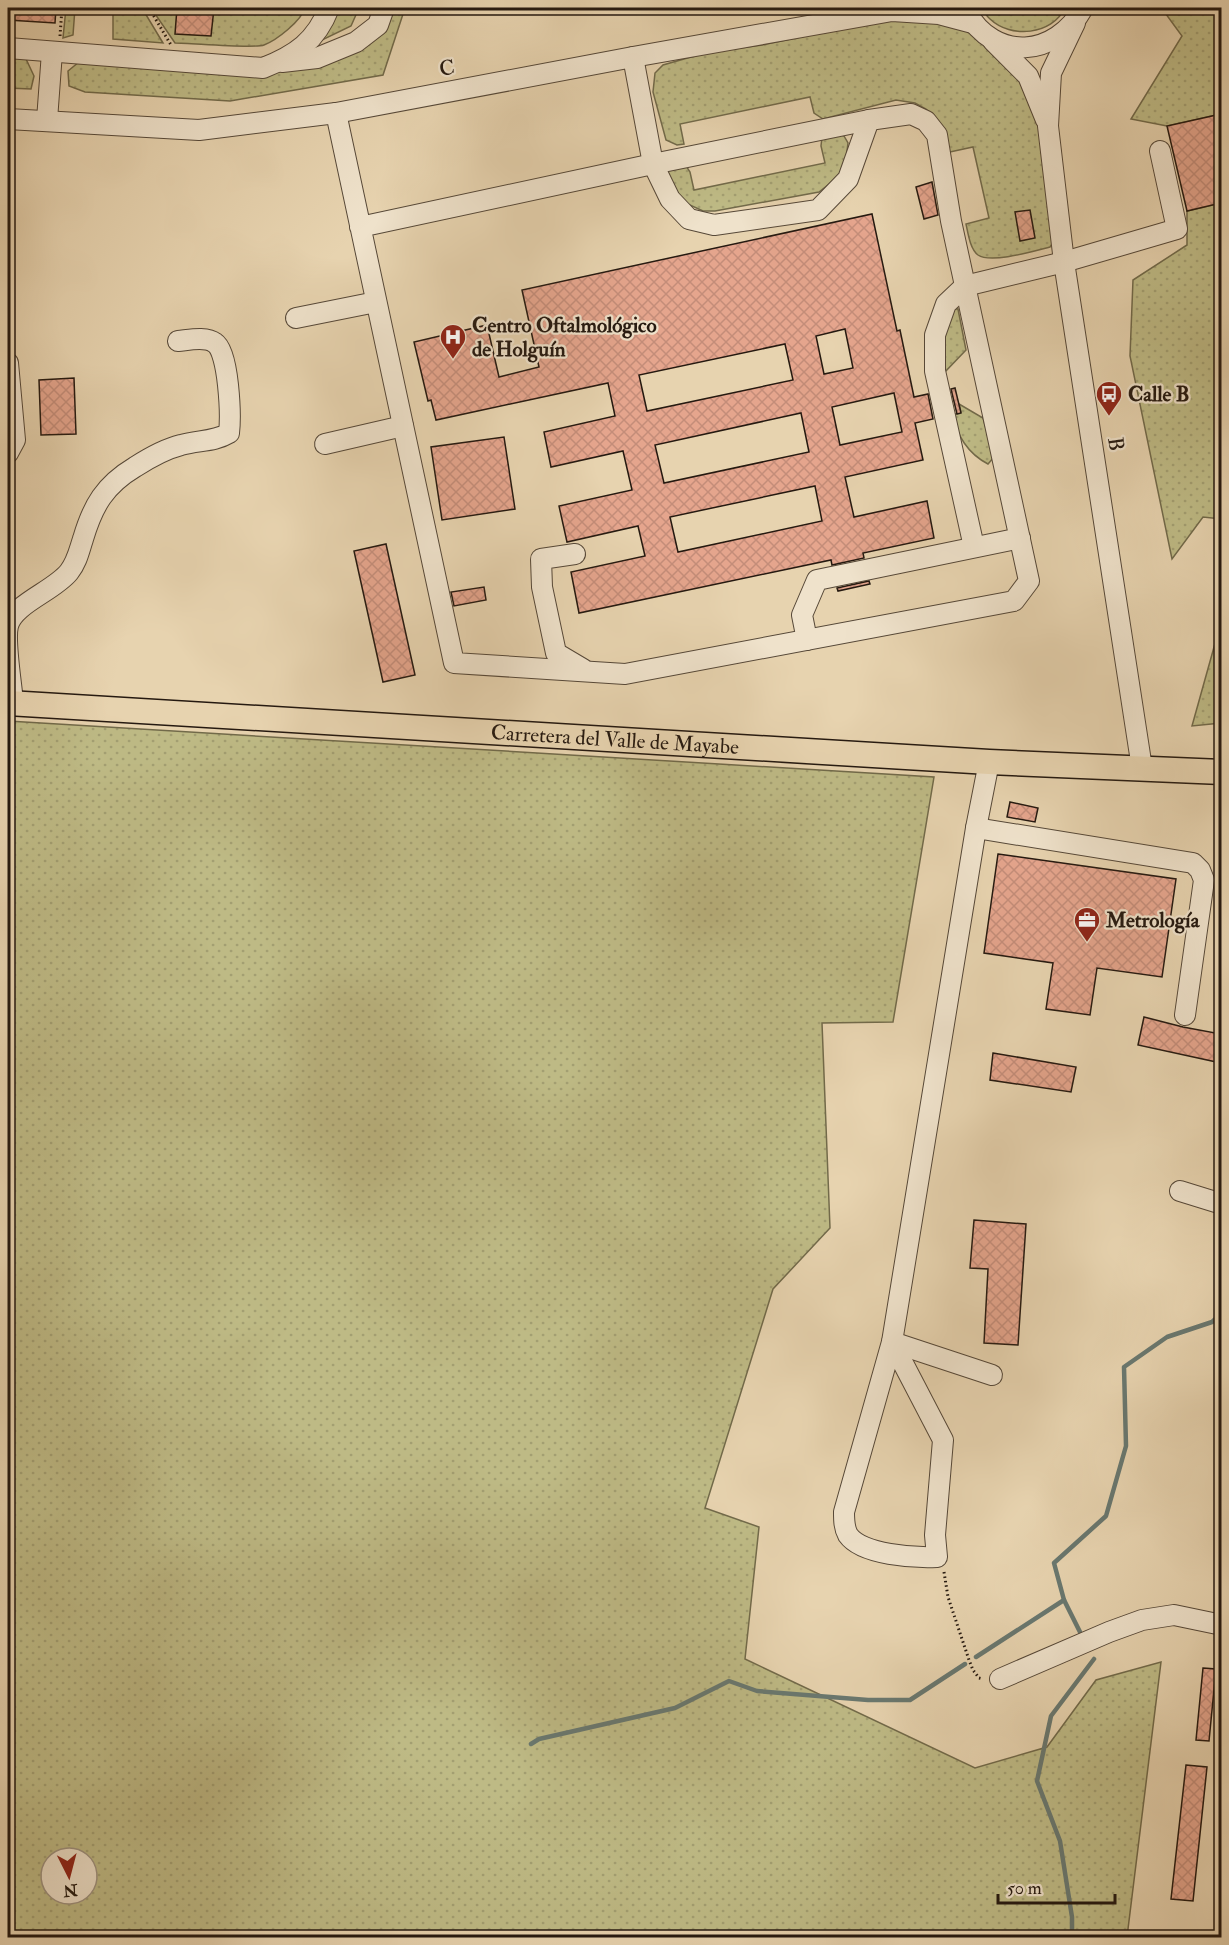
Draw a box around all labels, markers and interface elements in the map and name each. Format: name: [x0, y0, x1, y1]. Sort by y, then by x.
street label: C: [437, 54, 457, 83]
place label: Centro Oftalmológico de Holguín: [472, 312, 657, 363]
hospital icon: Centro Oftalmológico de Holguín: [438, 322, 468, 360]
bus stop icon: Calle B: [1094, 379, 1124, 417]
place label: Calle B: [1128, 381, 1190, 408]
street label: B: [1101, 435, 1130, 453]
street label: Carretera del Valle de Mayabe: [490, 719, 740, 761]
office icon: Metrología: [1072, 905, 1102, 943]
place label: Metrología: [1105, 907, 1201, 934]
north arrow: [39, 1846, 99, 1906]
scale bar: [998, 1867, 1115, 1905]
text: 50 m: [1007, 1877, 1042, 1900]
text: N: [62, 1879, 80, 1901]

